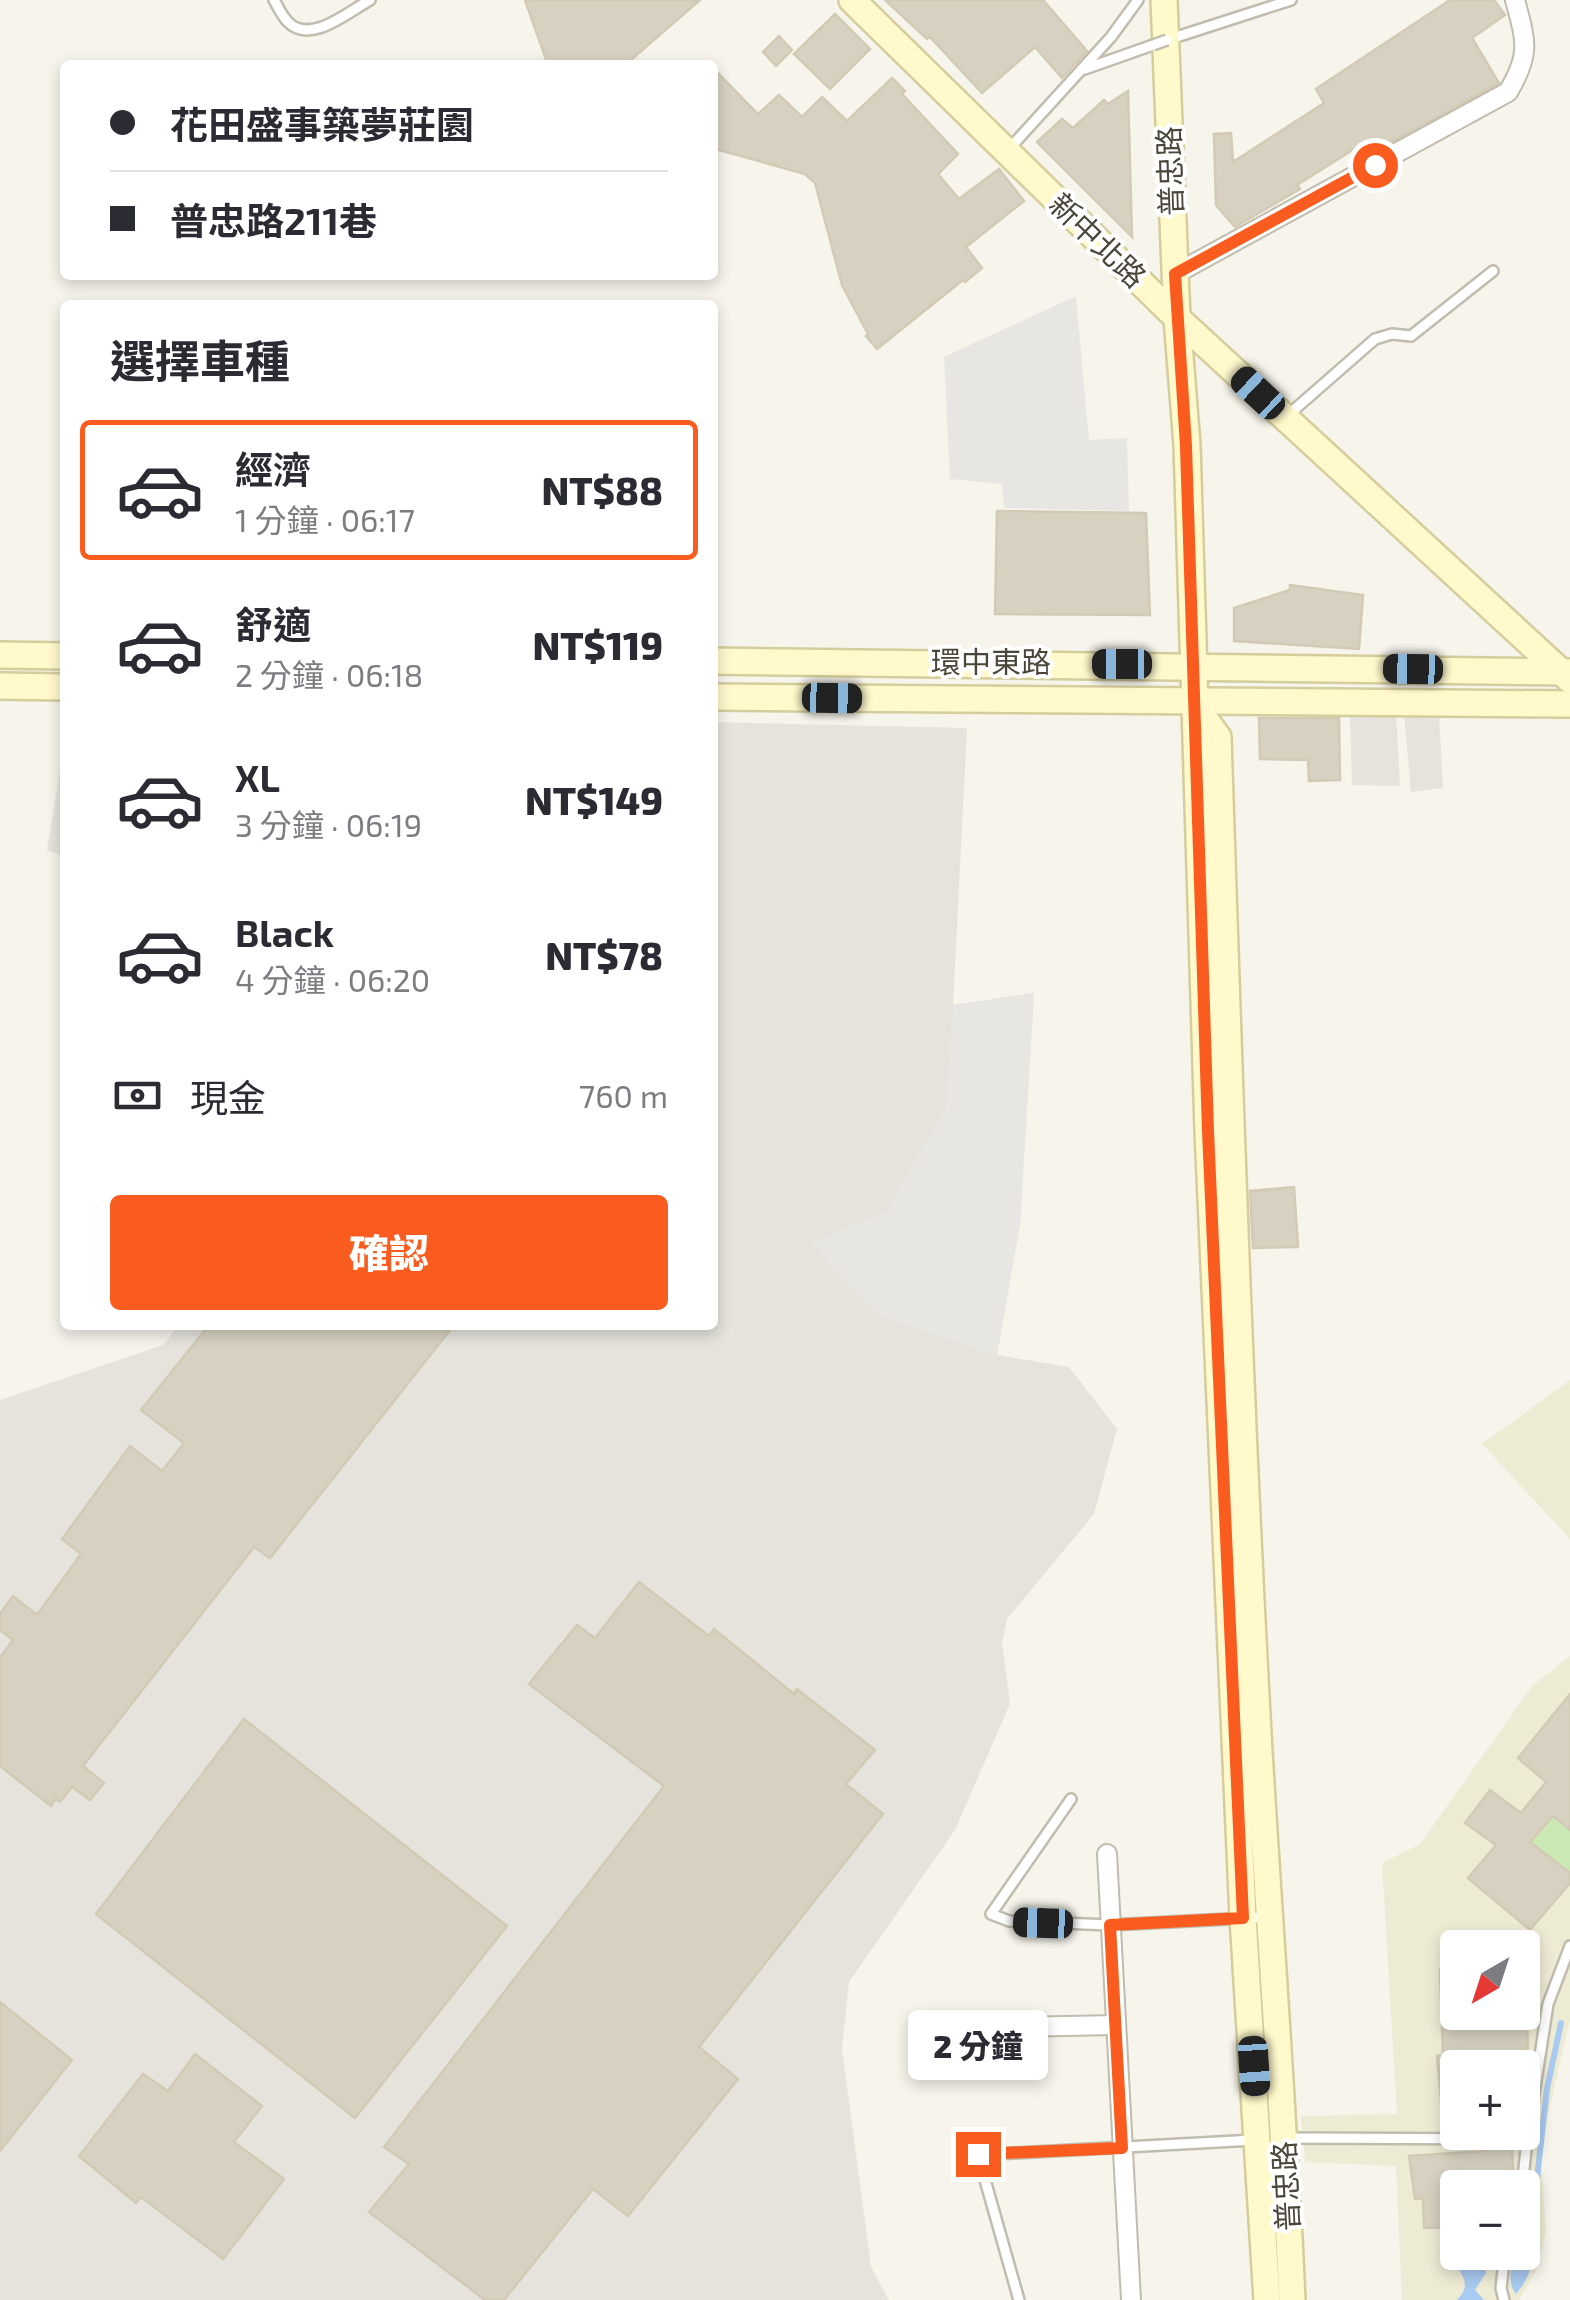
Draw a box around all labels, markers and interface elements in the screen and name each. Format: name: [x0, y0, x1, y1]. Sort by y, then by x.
text: 花田盛事築夢莊園: [170, 101, 474, 147]
street label: 普忠路: [1149, 125, 1189, 217]
route start: [1353, 143, 1398, 188]
street label: 新中北路: [1043, 185, 1154, 294]
text: 普忠路211巷: [170, 197, 377, 243]
text: 選擇車種: [110, 333, 290, 387]
car: [1226, 362, 1290, 424]
icon: car: [115, 445, 205, 535]
text: 經濟: [235, 446, 311, 492]
text: NT$88: [542, 467, 663, 513]
text: 1 分鐘 · 06:17: [235, 500, 415, 538]
icon: car: [115, 600, 205, 690]
text: 舒適: [235, 601, 311, 647]
text: NT$119: [533, 622, 663, 668]
street label: 環中東路: [931, 643, 1051, 679]
car: [1092, 649, 1152, 679]
car: [1383, 653, 1443, 685]
text: 2 分鐘 · 06:18: [235, 655, 423, 693]
car: [802, 682, 862, 714]
text: XL: [235, 754, 280, 800]
icon: car: [115, 755, 205, 845]
text: NT$149: [525, 777, 663, 823]
text: 3 分鐘 · 06:19: [235, 805, 422, 843]
text: Black: [235, 909, 334, 955]
icon: car: [115, 910, 205, 1000]
text: NT$78: [545, 932, 663, 978]
text: 4 分鐘 · 06:20: [235, 960, 430, 998]
icon: cash: [110, 1068, 165, 1123]
text: 現金: [190, 1074, 266, 1120]
text: 760 m: [579, 1076, 668, 1114]
button: 確認: [110, 1195, 668, 1310]
car: [1012, 1907, 1074, 1939]
north arrow: [1440, 1930, 1540, 2030]
map controls: [1440, 1930, 1540, 2270]
callout: 2 分鐘: [908, 2009, 1048, 2079]
text: 2 分鐘: [933, 2026, 1023, 2064]
car: [1237, 2035, 1271, 2097]
button: +: [1440, 2050, 1540, 2150]
route end: [956, 2132, 1001, 2177]
street label: 普忠路: [1265, 2140, 1305, 2232]
button: −: [1440, 2170, 1540, 2270]

